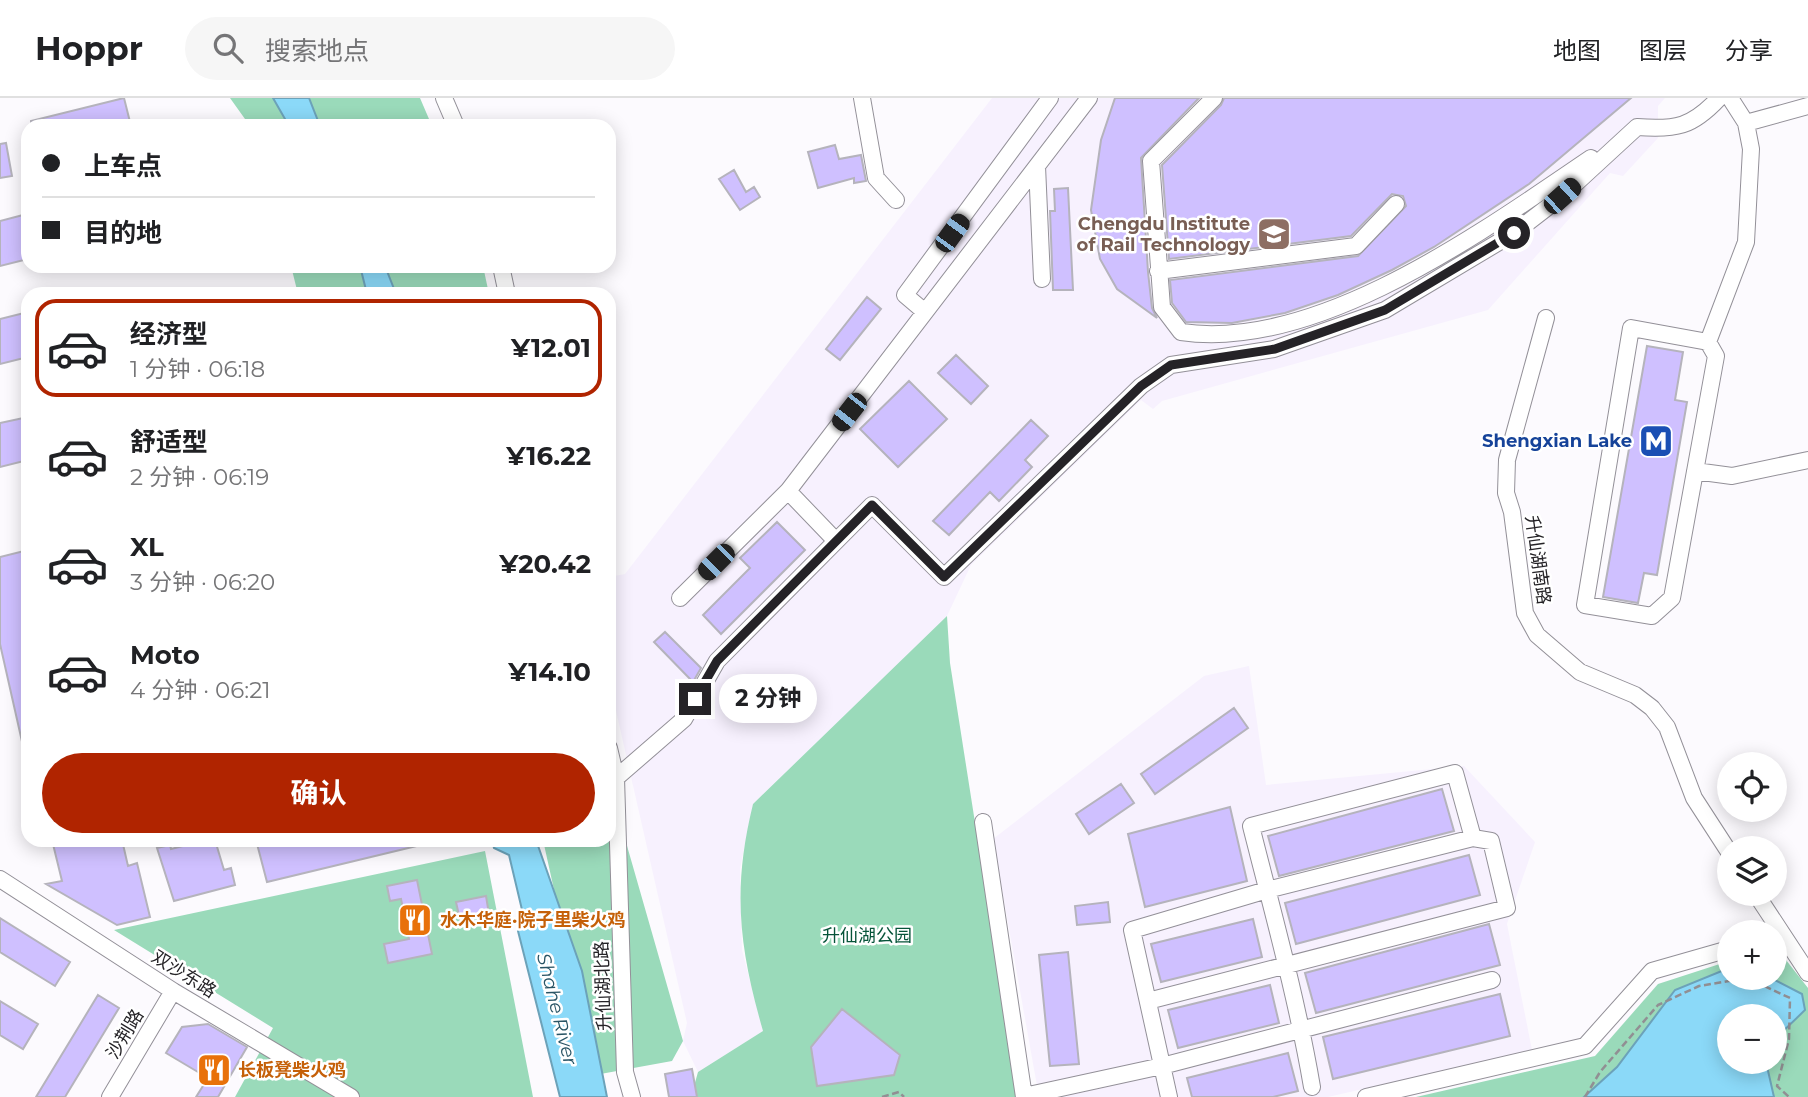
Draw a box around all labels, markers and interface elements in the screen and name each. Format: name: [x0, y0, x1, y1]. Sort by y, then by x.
search box: [185, 17, 675, 80]
text: Hoppr: [35, 28, 143, 68]
icon: search: [209, 29, 247, 67]
text: 搜索地点: [265, 35, 369, 67]
text: 地图: [1553, 36, 1601, 65]
text: 图层: [1639, 36, 1687, 65]
text: 分享: [1725, 36, 1773, 65]
text: 上车点: [84, 150, 162, 182]
car: [1540, 174, 1585, 218]
car: [932, 210, 973, 256]
place label: Chengdu Institute of Rail Technology: [1077, 213, 1250, 256]
school or university icon: Chengdu Institute of Rail Technology: [1255, 215, 1293, 253]
text: 目的地: [84, 217, 162, 249]
route start: [1498, 217, 1530, 249]
icon: car: [46, 317, 109, 380]
text: 经济型: [130, 318, 208, 350]
text: ¥12.01: [511, 332, 591, 364]
text: 1 分钟 · 06:18: [130, 355, 265, 383]
car: [828, 389, 871, 435]
metro station icon: Shengxian Lake: [1637, 422, 1675, 460]
icon: car: [46, 425, 109, 488]
text: 舒适型: [130, 426, 208, 458]
place label: Shengxian Lake: [1482, 430, 1632, 452]
text: ¥16.22: [506, 440, 591, 472]
text: 2 分钟 · 06:19: [130, 463, 269, 491]
street label: 升仙湖南路: [1521, 514, 1555, 606]
text: XL: [130, 531, 164, 563]
icon: car: [46, 533, 109, 596]
car: [694, 540, 739, 584]
text: ¥20.42: [499, 548, 591, 580]
text: 3 分钟 · 06:20: [130, 568, 275, 596]
text: Moto: [130, 639, 200, 671]
icon: car: [46, 641, 109, 704]
text: ¥14.10: [508, 656, 591, 688]
callout: 2 分钟: [720, 674, 818, 724]
text: 4 分钟 · 06:21: [130, 676, 271, 704]
route end: [679, 683, 711, 715]
text: 2 分钟: [735, 684, 801, 712]
map controls: [1717, 752, 1787, 1074]
button: locate: [1717, 752, 1787, 822]
button: 确认: [42, 753, 595, 833]
button: layers: [1717, 836, 1787, 906]
restaurant icon: 水木华庭·院子里柴火鸡: [396, 901, 434, 939]
place label: 水木华庭·院子里柴火鸡: [440, 909, 625, 931]
button: +: [1717, 920, 1787, 990]
park label: 升仙湖公园: [822, 925, 912, 947]
street label: 升仙湖北路: [590, 941, 616, 1031]
street label: 双沙东路: [148, 946, 220, 1002]
water label: Shahe River: [532, 951, 582, 1068]
button: −: [1717, 1004, 1787, 1074]
street label: 沙荆路: [102, 1005, 148, 1063]
restaurant icon: 长板凳柴火鸡: [195, 1051, 233, 1089]
place label: 长板凳柴火鸡: [238, 1059, 346, 1081]

